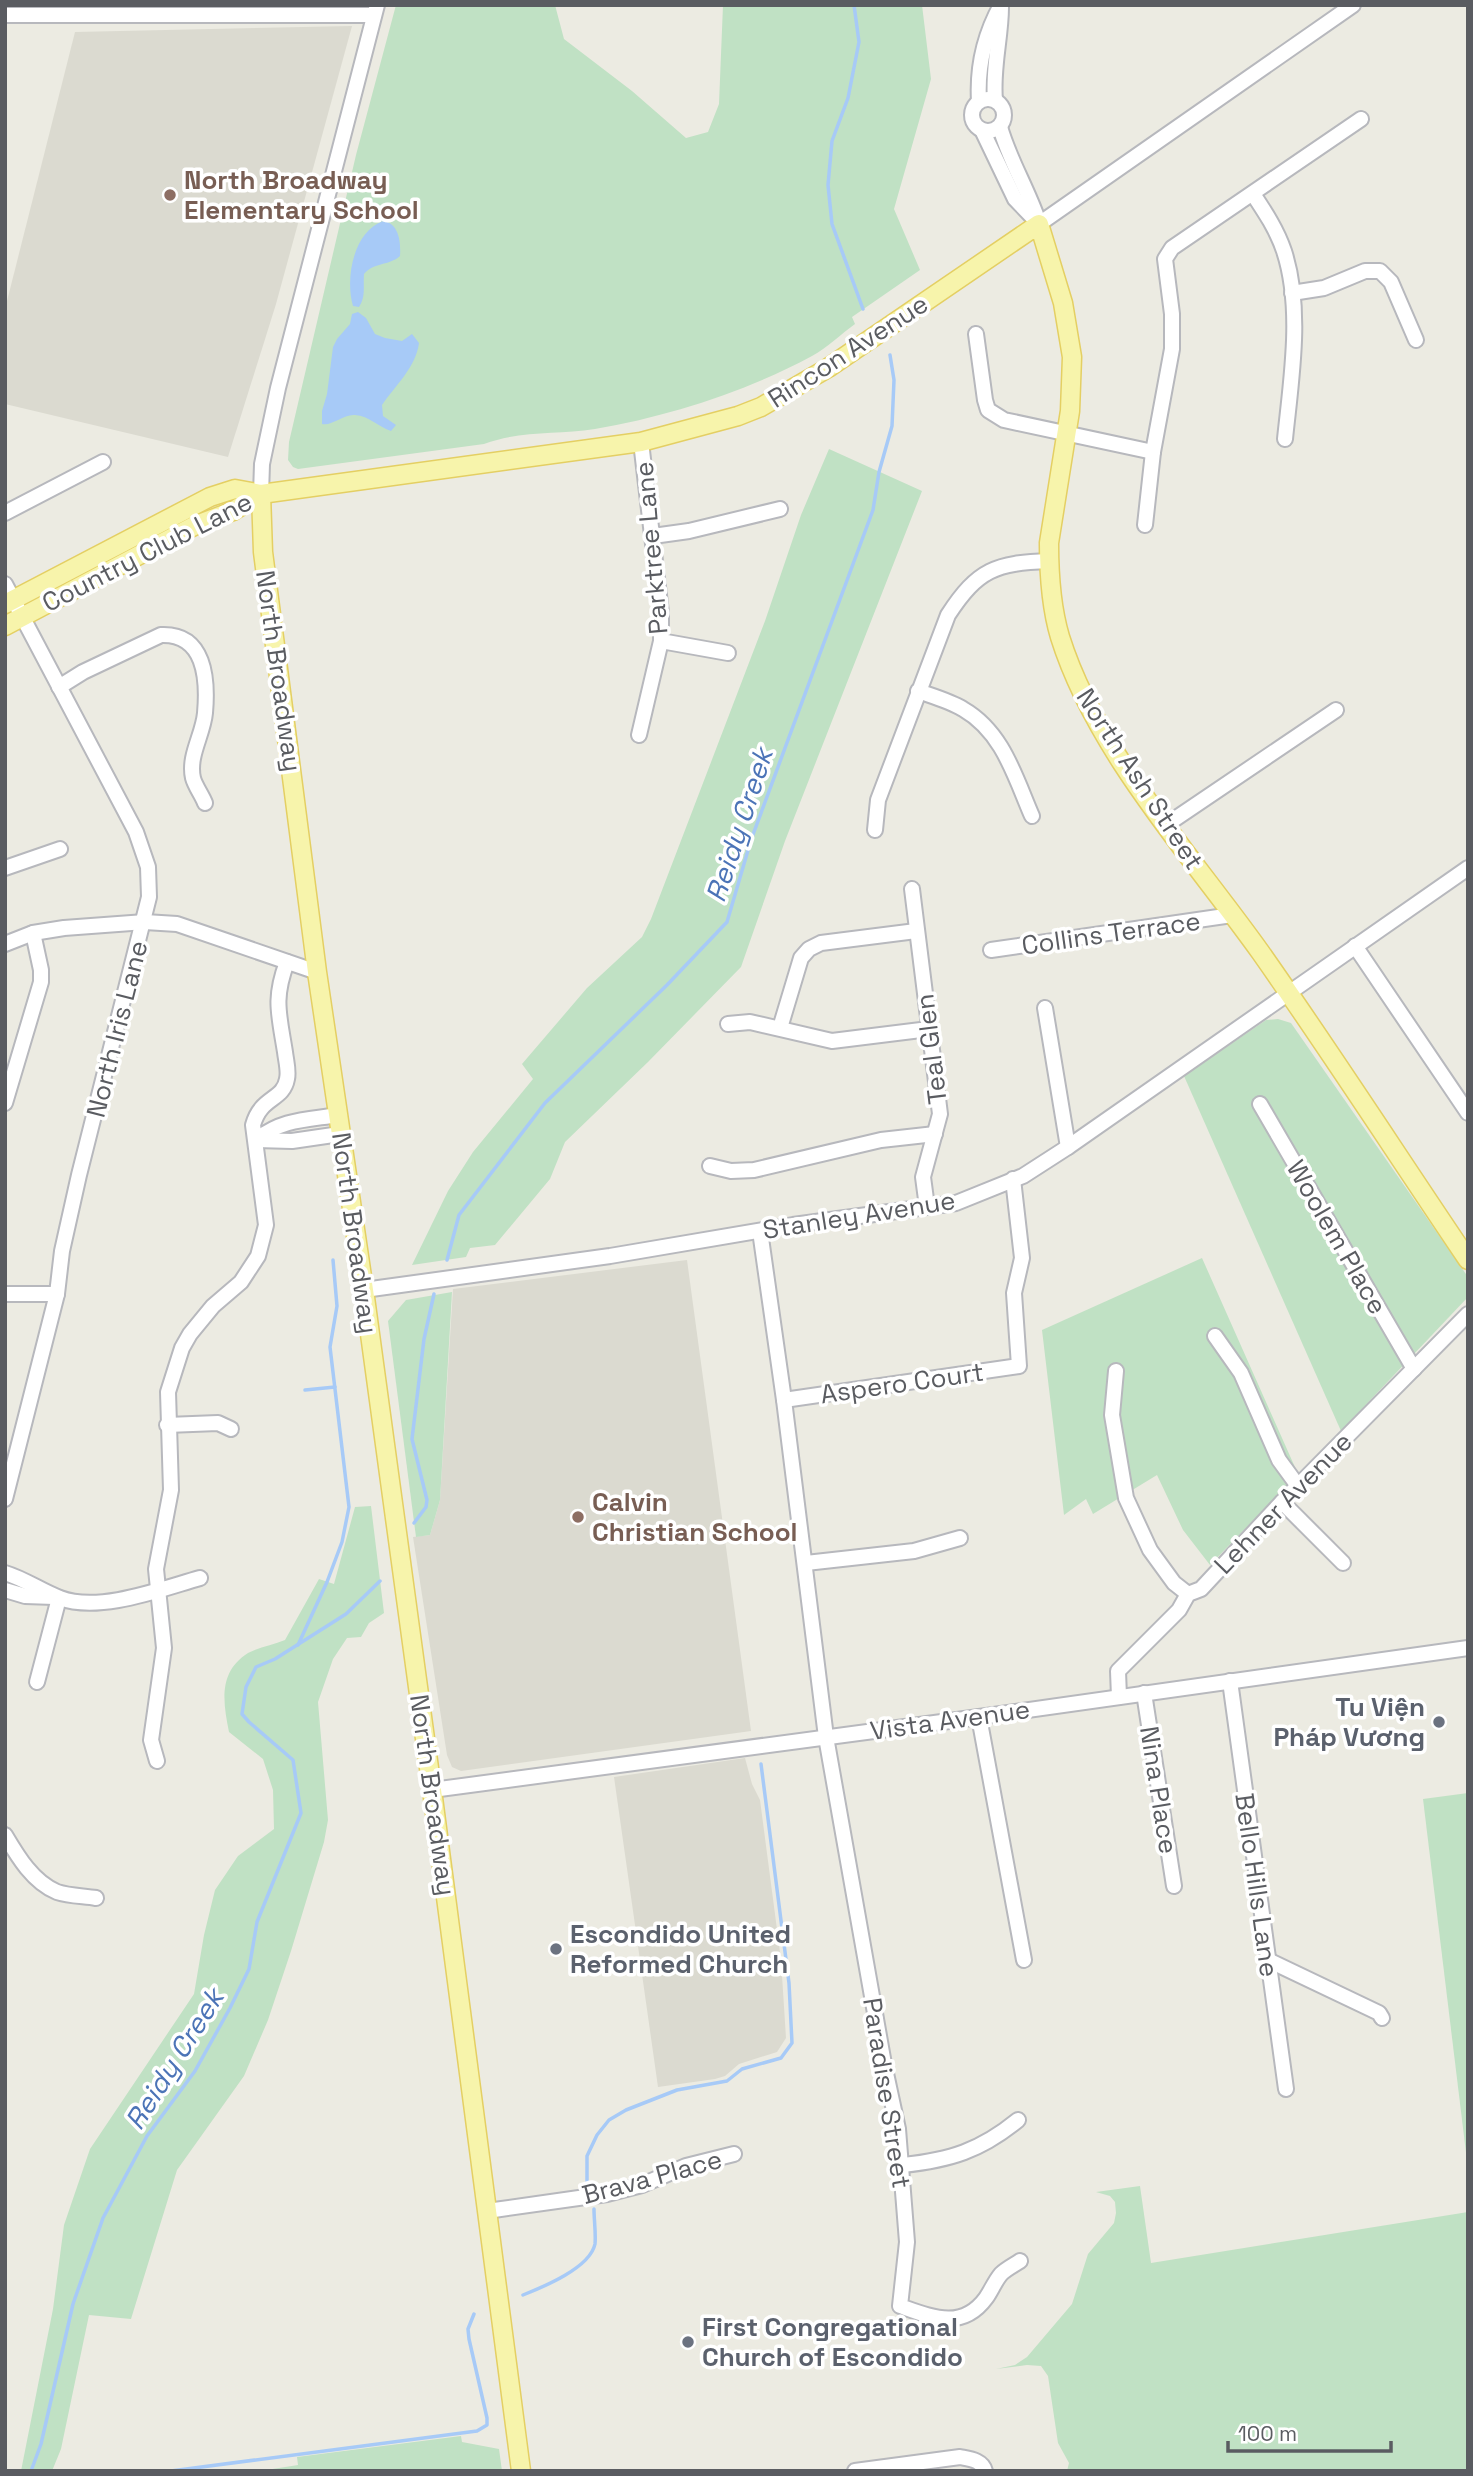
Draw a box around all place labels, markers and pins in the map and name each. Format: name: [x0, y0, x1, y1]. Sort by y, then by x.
place label: North Broadway Elementary School: [184, 163, 419, 227]
marker: North Broadway Elementary School: [162, 187, 178, 203]
place label: Calvin Christian School: [592, 1485, 798, 1549]
marker: Calvin Christian School: [570, 1509, 586, 1525]
place label: Tu Viện Pháp Vương: [1273, 1690, 1425, 1754]
marker: Tu Viện Pháp Vương: [1431, 1714, 1447, 1730]
place label: Escondido United Reformed Church: [570, 1917, 791, 1981]
marker: Escondido United Reformed Church: [548, 1941, 564, 1957]
place label: First Congregational Church of Escondido: [702, 2310, 963, 2374]
marker: First Congregational Church of Escondido: [680, 2334, 696, 2350]

